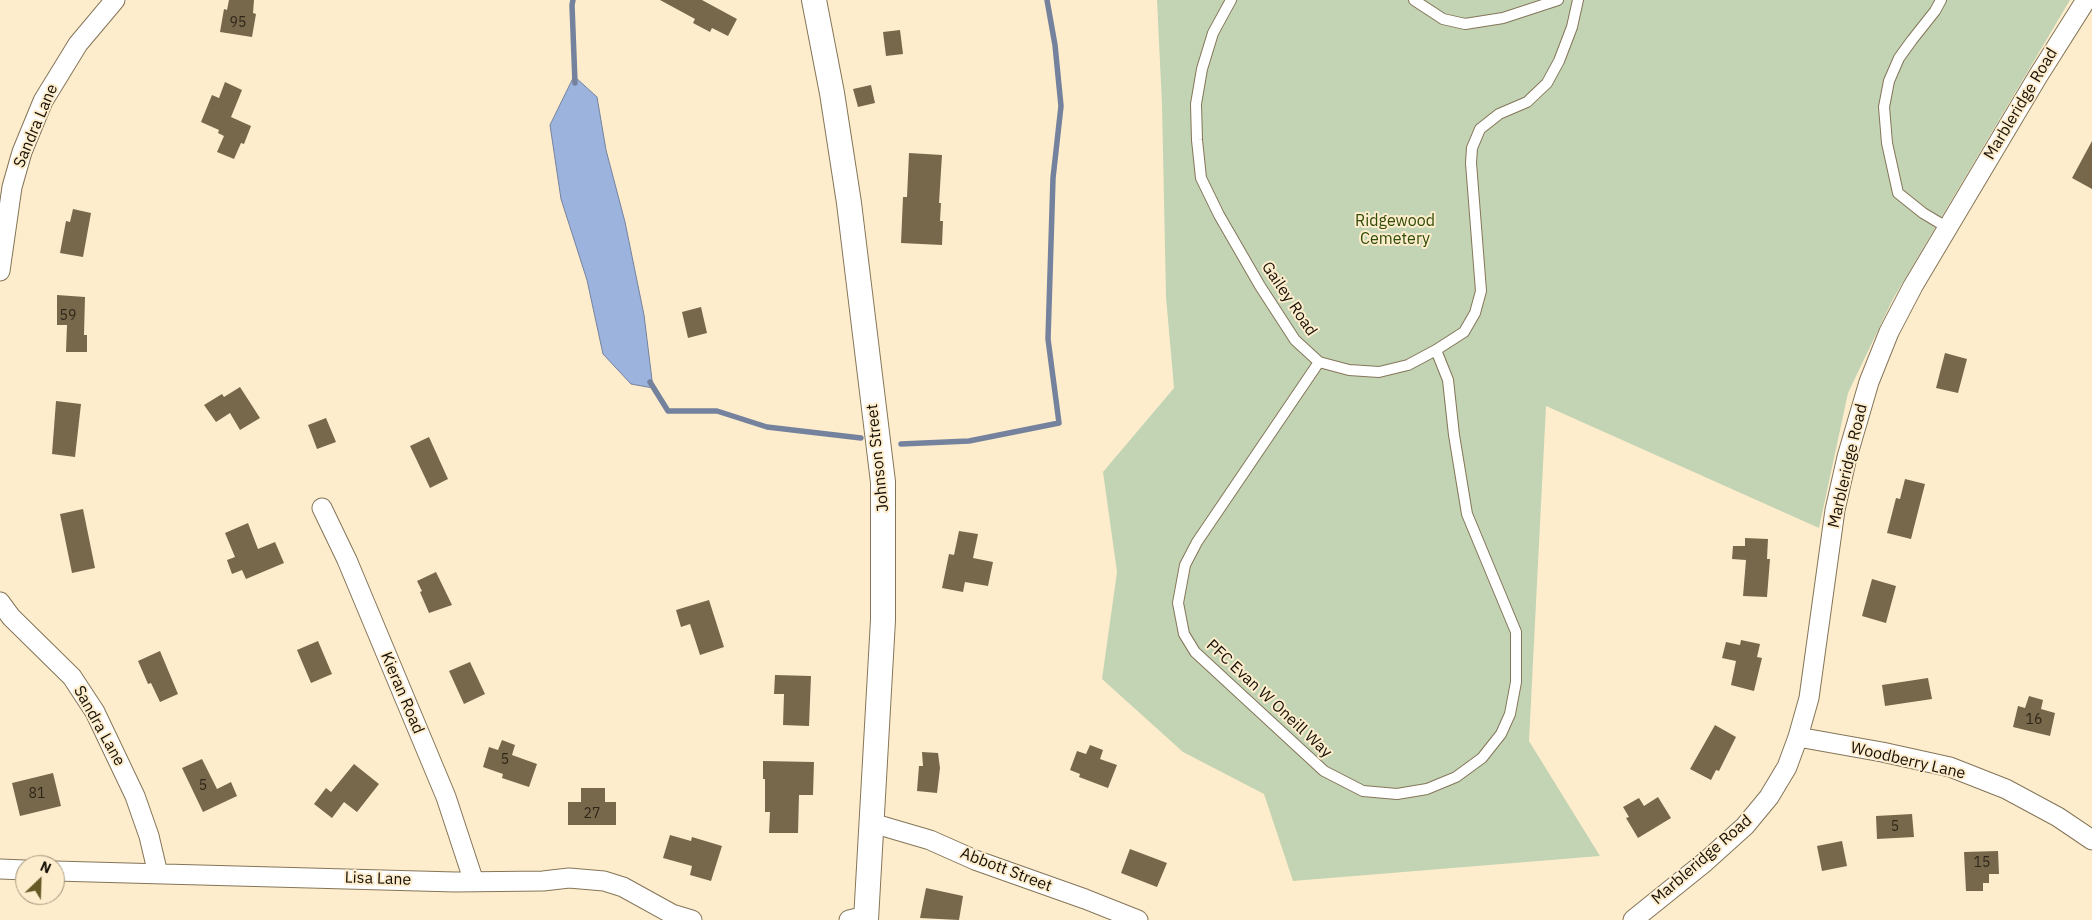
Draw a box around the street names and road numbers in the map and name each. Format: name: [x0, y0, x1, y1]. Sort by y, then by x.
street label: Marbleridge Road: [1980, 45, 2062, 163]
street label: Sandra Lane: [10, 81, 62, 171]
street label: Gailey Road: [1257, 258, 1321, 340]
street label: Marbleridge Road: [1824, 402, 1872, 530]
street label: Johnson Street: [863, 403, 893, 513]
street label: PFC Evan W Oneill Way: [1202, 636, 1336, 762]
street label: Kieran Road: [376, 649, 428, 737]
street label: Sandra Lane: [69, 683, 129, 769]
street label: Woodberry Lane: [1849, 738, 1967, 784]
street label: Marbleridge Road: [1648, 811, 1756, 909]
street label: Abbott Street: [958, 844, 1054, 896]
street label: Lisa Lane: [344, 868, 412, 890]

